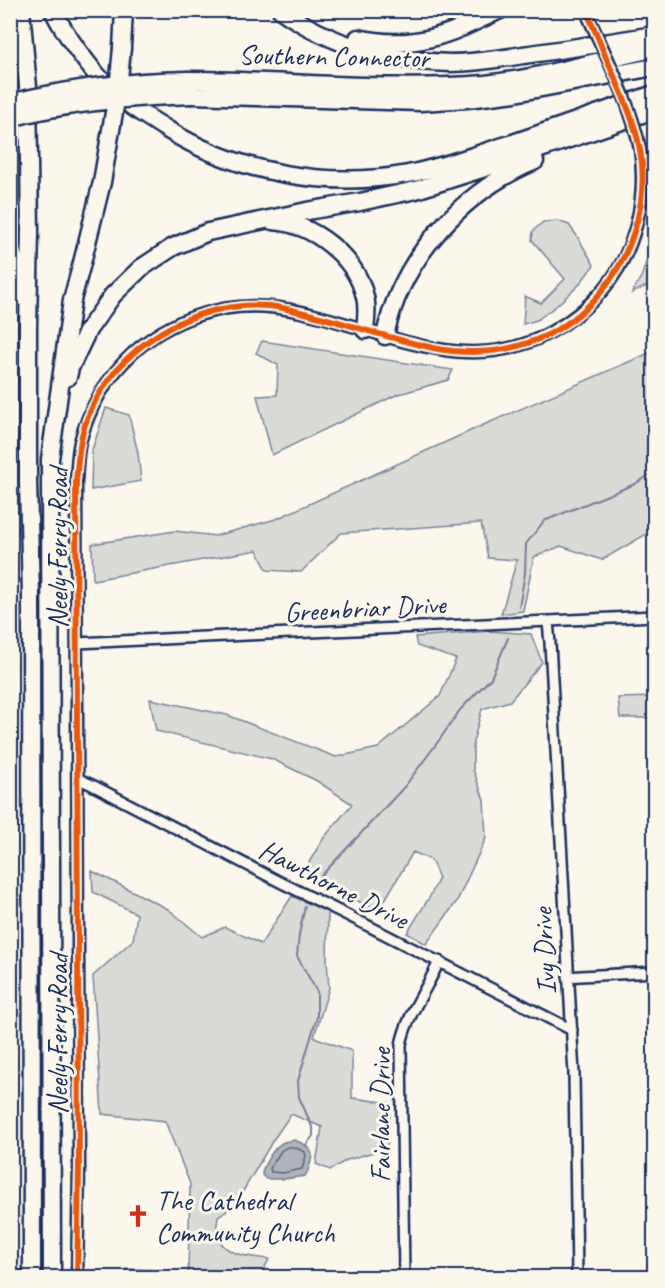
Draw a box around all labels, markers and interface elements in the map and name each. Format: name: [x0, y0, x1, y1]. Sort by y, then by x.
street label: Southern Connector: [238, 37, 432, 75]
street label: Neely Ferry Road: [40, 464, 75, 628]
street label: Greenbriar Drive: [284, 586, 448, 630]
street label: Hawthorne Drive: [254, 831, 416, 937]
street label: Ivy Drive: [524, 905, 564, 995]
street label: Neely Ferry Road: [40, 950, 75, 1114]
street label: Fairlane Drive: [363, 1046, 398, 1182]
place label: The Cathedral Community Church: [156, 1183, 335, 1250]
church icon: The Cathedral Community Church: [125, 1203, 151, 1229]

